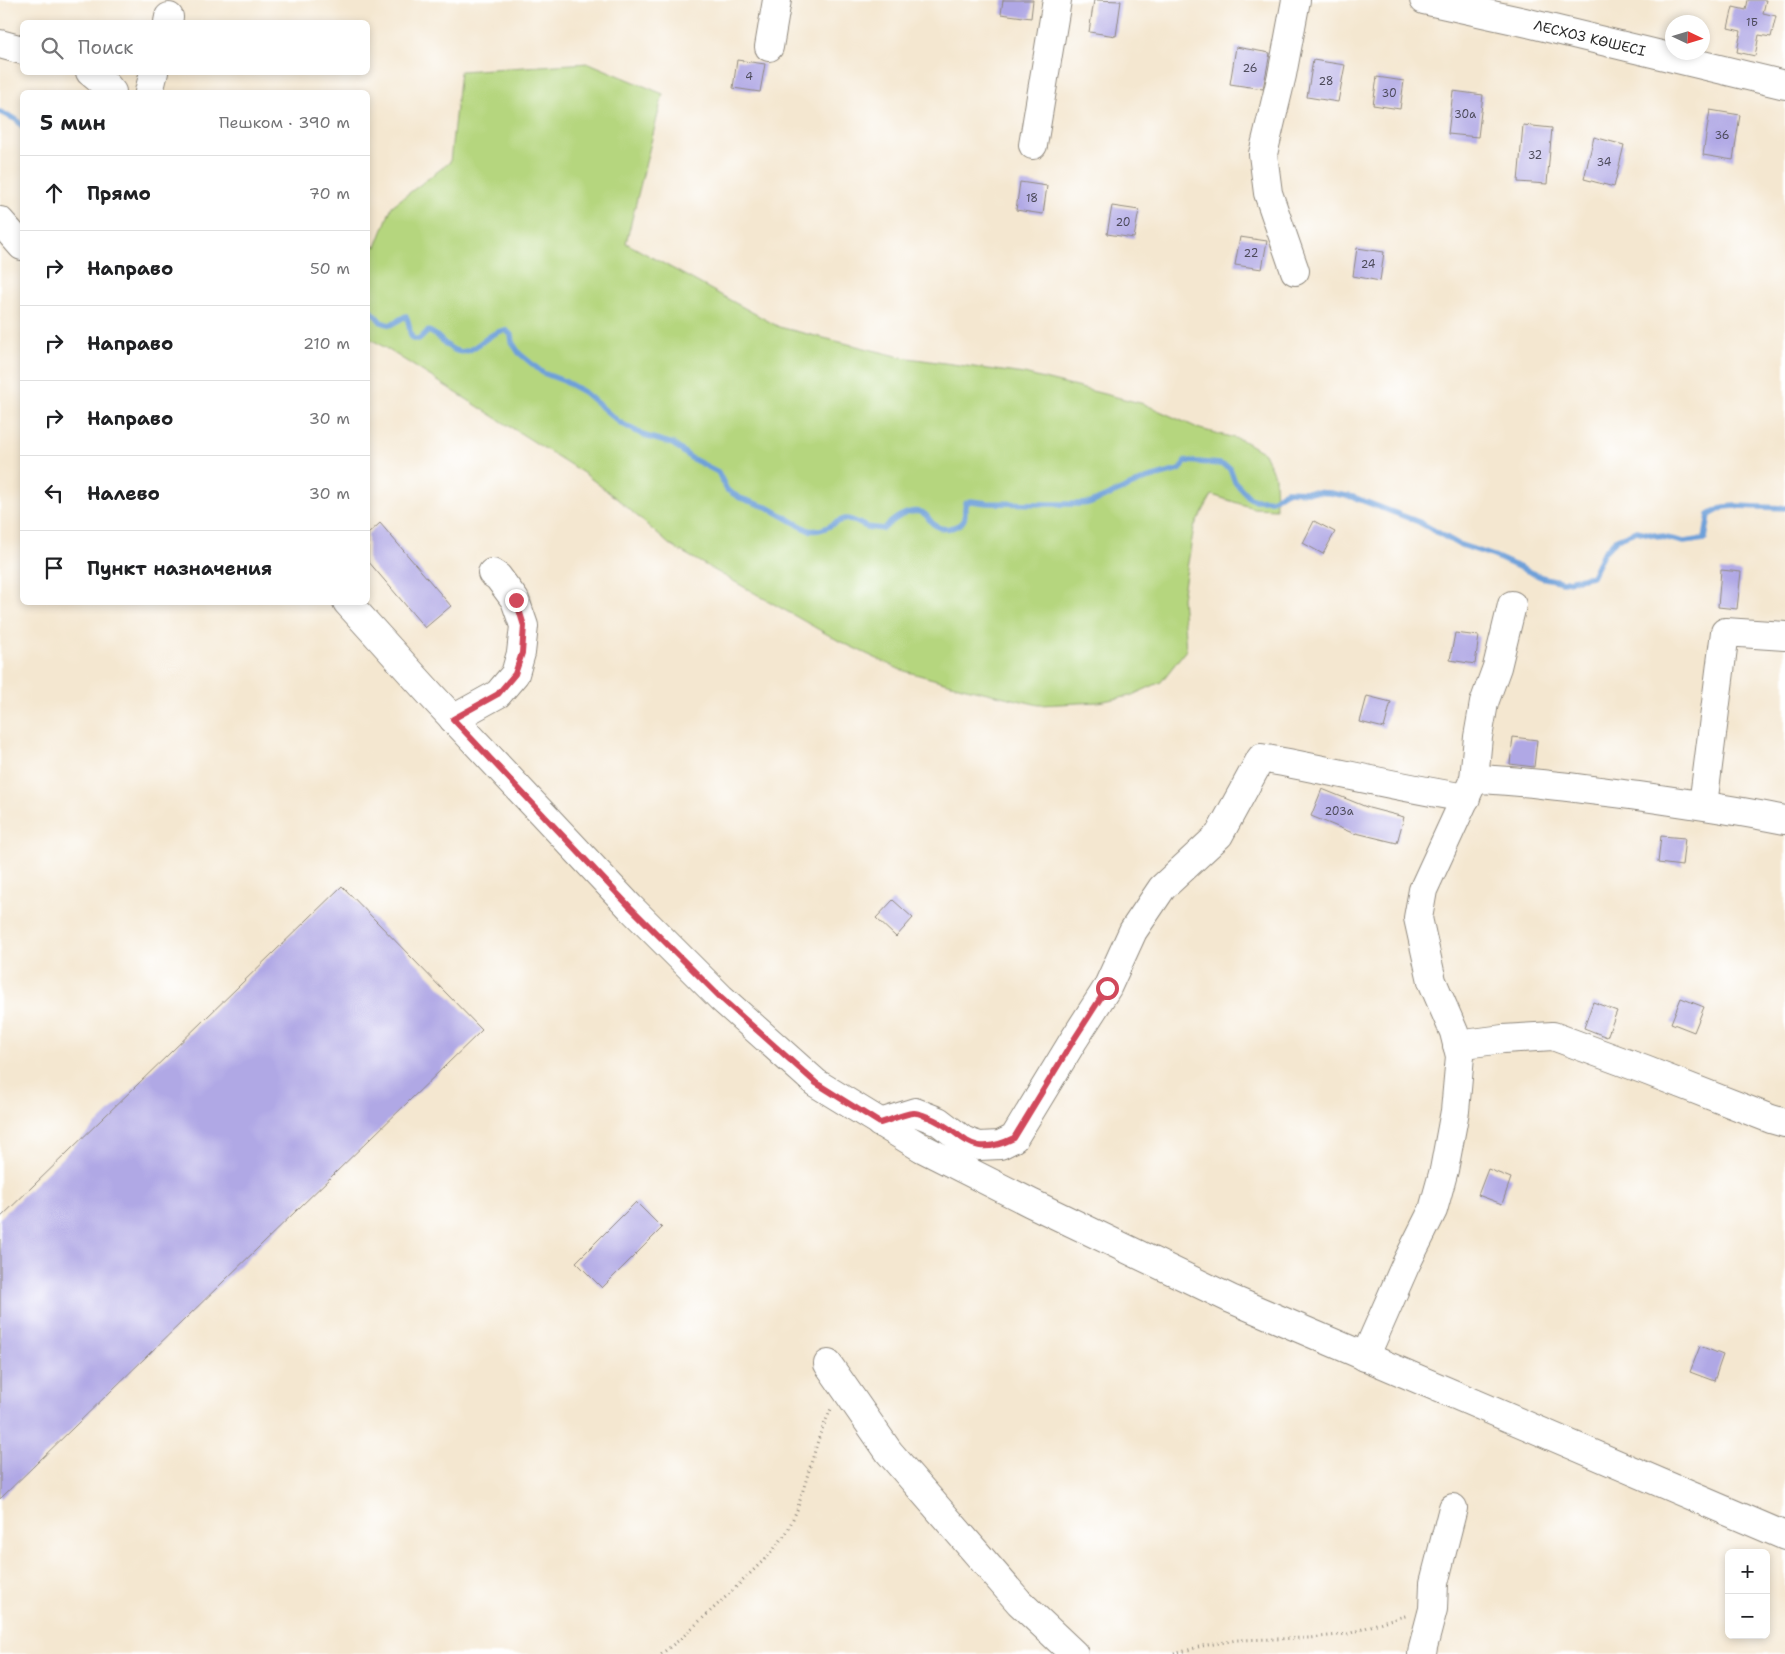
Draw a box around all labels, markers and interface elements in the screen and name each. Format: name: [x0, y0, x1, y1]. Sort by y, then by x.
north arrow: [1665, 15, 1710, 60]
house number: 1Б: [1746, 15, 1758, 30]
street label: ЛЕСХОЗ КӨШЕСІ: [1532, 16, 1648, 60]
search box: [20, 20, 370, 75]
icon: search: [38, 34, 66, 62]
text: Поиск: [78, 35, 133, 60]
house number: 26: [1243, 61, 1257, 76]
house number: 4: [745, 69, 753, 84]
house number: 28: [1318, 74, 1334, 89]
house number: 30: [1381, 86, 1397, 101]
house number: 30а: [1454, 107, 1476, 122]
text: 5 мин: [40, 109, 106, 137]
text: Пешком · 390 m: [219, 112, 350, 133]
house number: 36: [1714, 128, 1730, 143]
house number: 32: [1528, 148, 1542, 163]
house number: 34: [1597, 155, 1612, 170]
icon: ahead: [40, 179, 68, 207]
text: Прямо: [87, 181, 151, 206]
text: 70 m: [309, 183, 350, 204]
house number: 18: [1026, 191, 1038, 206]
house number: 20: [1115, 215, 1131, 230]
house number: 22: [1244, 246, 1258, 261]
icon: right: [40, 254, 68, 282]
text: Направо: [87, 256, 173, 281]
house number: 24: [1361, 257, 1376, 272]
text: 50 m: [310, 258, 350, 279]
icon: right: [40, 329, 68, 357]
text: Направо: [87, 331, 173, 356]
text: 210 m: [303, 333, 350, 354]
icon: right: [40, 404, 68, 432]
text: Направо: [87, 406, 173, 431]
text: 30 m: [309, 408, 350, 429]
icon: left: [40, 479, 68, 507]
text: Налево: [87, 481, 160, 506]
text: 30 m: [309, 483, 350, 504]
icon: arrive: [40, 554, 68, 582]
text: Пункт назначения: [87, 556, 272, 581]
route end: [505, 589, 528, 612]
house number: 203а: [1324, 804, 1354, 819]
route start: [1096, 977, 1119, 1000]
map controls: [1725, 1549, 1770, 1639]
button: +: [1725, 1549, 1770, 1594]
button: −: [1725, 1594, 1770, 1639]

